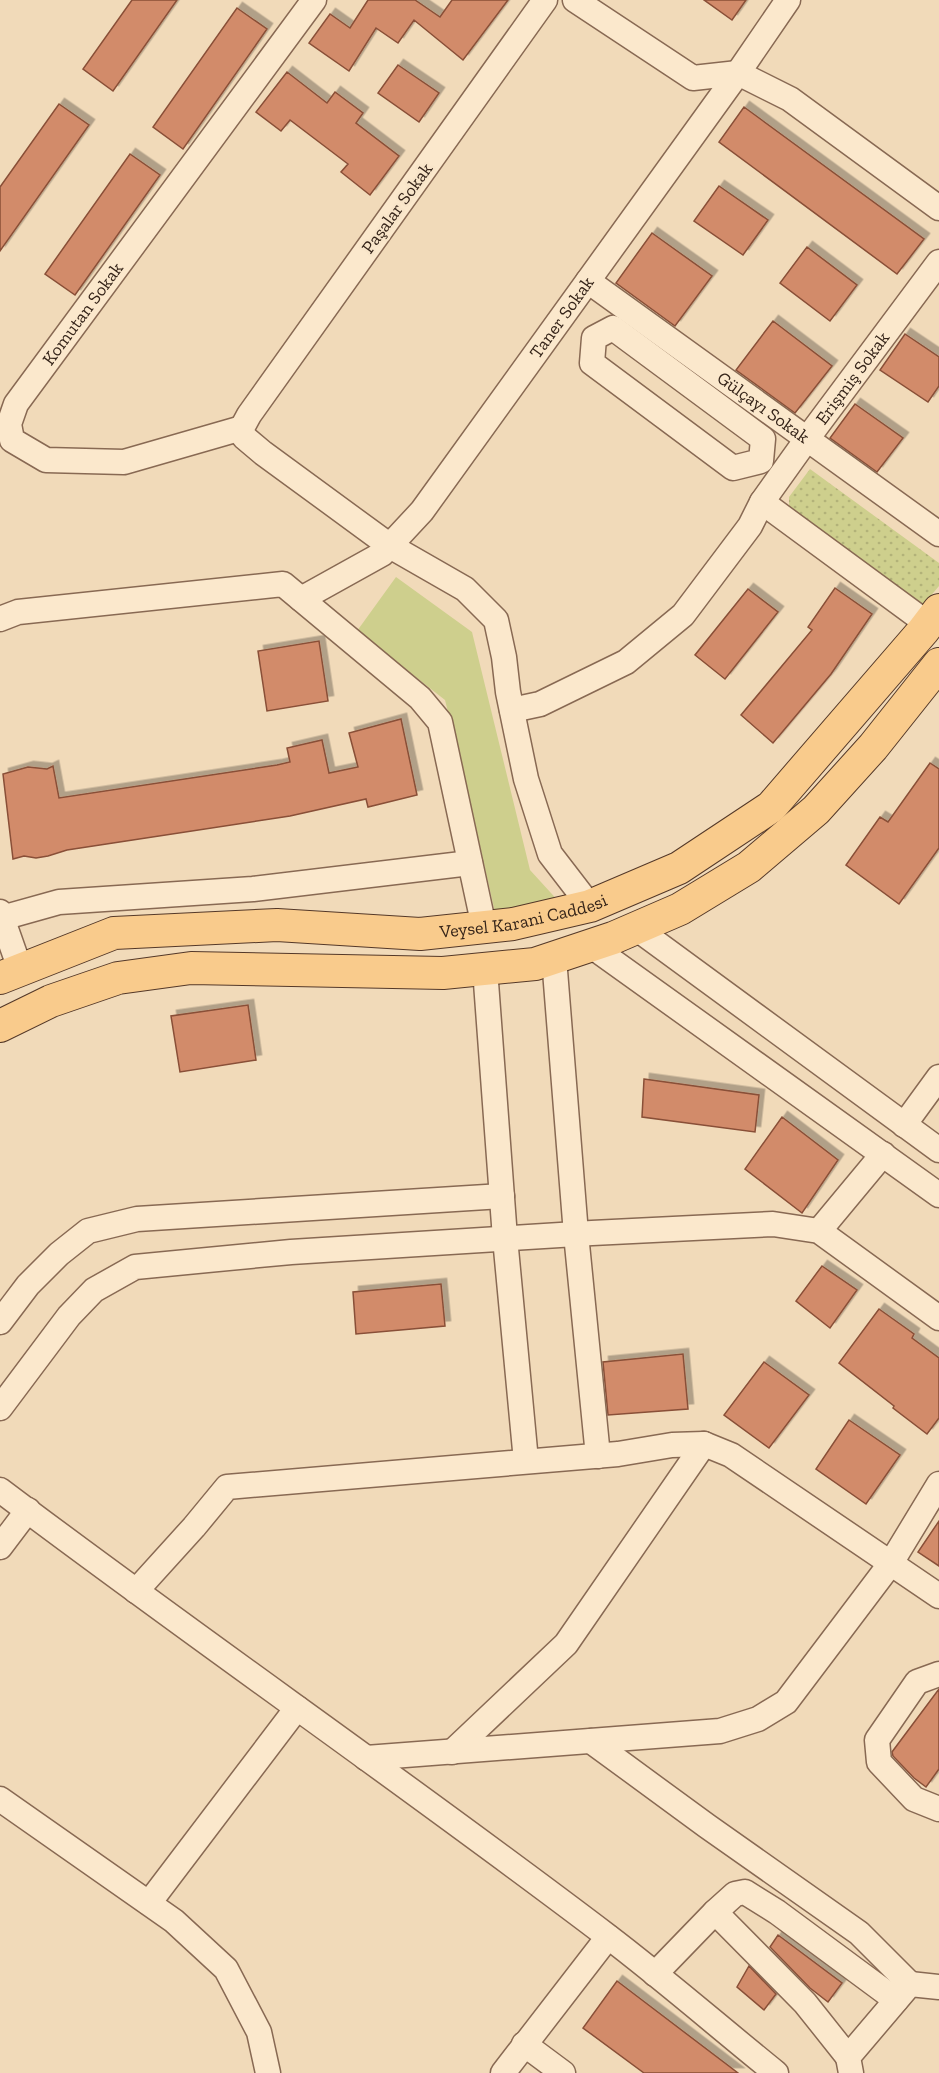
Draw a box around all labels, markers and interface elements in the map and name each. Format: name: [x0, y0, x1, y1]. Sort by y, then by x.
street label: Paşalar Sokak: [357, 158, 438, 258]
street label: Komutan Sokak: [38, 257, 128, 369]
street label: Taner Sokak: [525, 272, 599, 363]
street label: Erişmiş Sokak: [811, 327, 895, 429]
street label: Gülçayı Sokak: [713, 367, 814, 448]
street label: Veysel Karani Caddesi: [437, 889, 610, 943]

